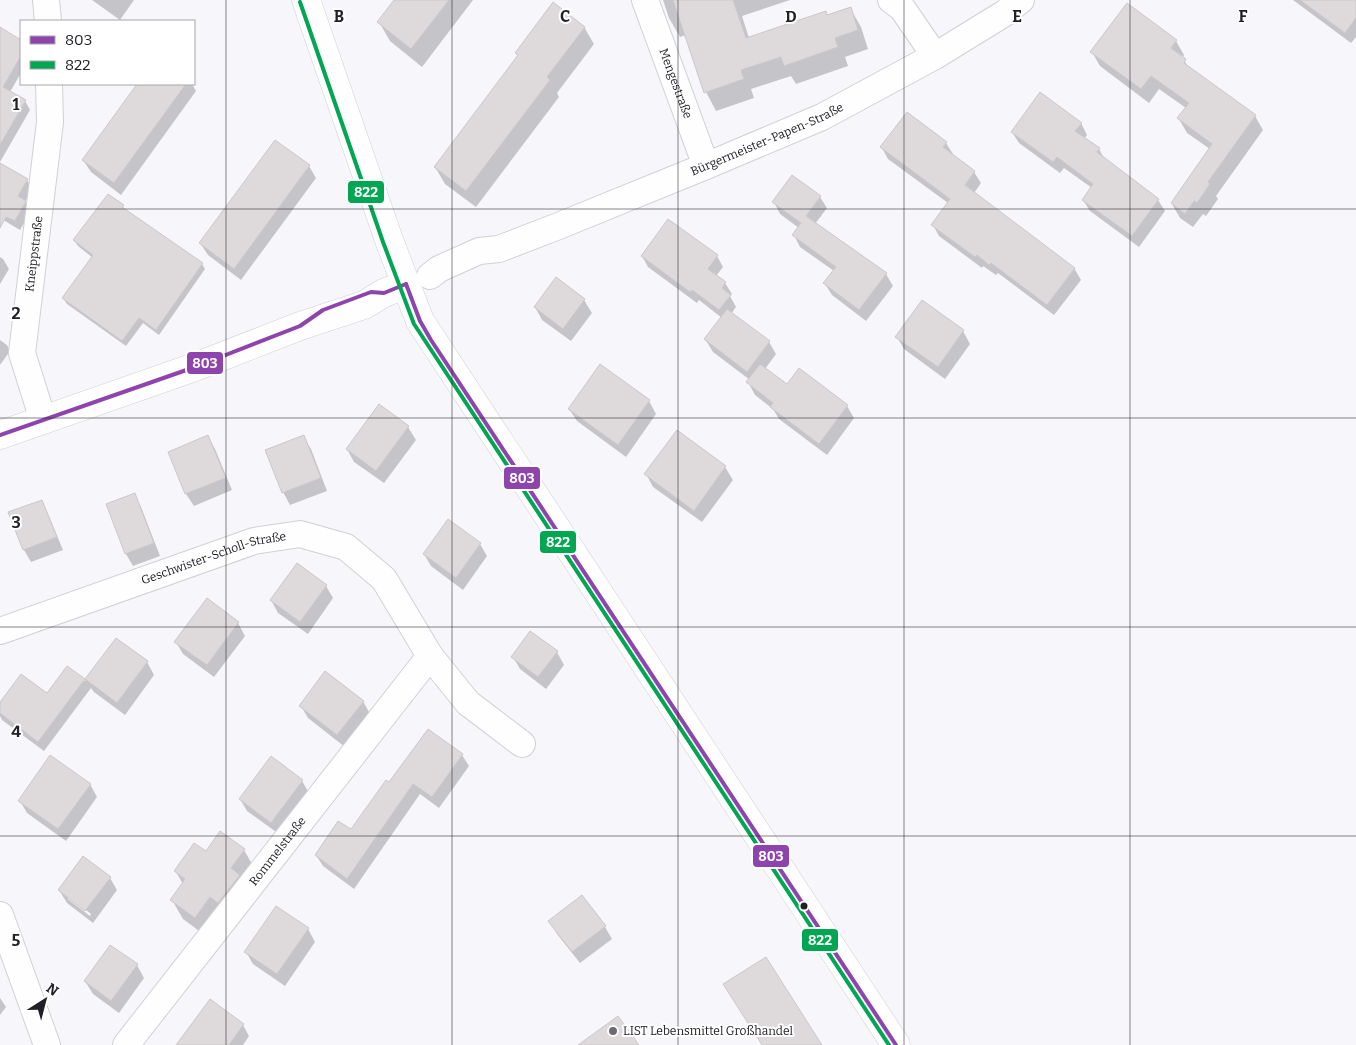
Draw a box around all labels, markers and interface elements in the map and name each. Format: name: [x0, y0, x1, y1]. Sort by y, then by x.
text: B: [334, 7, 344, 26]
text: C: [560, 7, 570, 26]
text: D: [785, 7, 797, 26]
text: E: [1012, 7, 1022, 26]
text: F: [1239, 7, 1248, 26]
legend: [20, 20, 195, 85]
text: 803: [65, 31, 92, 49]
street label: Mengestraße: [656, 47, 695, 121]
text: 822: [65, 56, 90, 74]
text: 1: [13, 95, 20, 114]
street label: Bürgermeister-Papen-Straße: [689, 100, 846, 178]
line badge: 822: [347, 180, 385, 204]
text: 822: [354, 184, 378, 201]
street label: Kneippstraße: [22, 215, 46, 293]
text: 2: [11, 304, 21, 323]
line badge: 803: [186, 351, 224, 375]
text: 803: [192, 355, 218, 372]
line badge: 803: [503, 466, 541, 490]
text: 803: [509, 470, 535, 487]
text: 3: [11, 513, 21, 532]
street label: Geschwister-Scholl-Straße: [139, 529, 287, 587]
line badge: 822: [539, 530, 577, 554]
text: 822: [546, 534, 570, 551]
text: 4: [11, 722, 21, 741]
street label: Rommelstraße: [246, 814, 309, 888]
line badge: 803: [752, 844, 790, 868]
text: 803: [758, 848, 784, 865]
unlabelled marker: [799, 901, 809, 911]
line badge: 822: [801, 928, 839, 952]
text: 5: [12, 931, 21, 950]
text: 822: [808, 932, 832, 949]
north arrow: [20, 975, 70, 1025]
text: N: [43, 980, 62, 1000]
place label: LIST Lebensmittel Großhandel: [623, 1024, 793, 1038]
marker: LIST Lebensmittel Großhandel: [607, 1025, 619, 1037]

